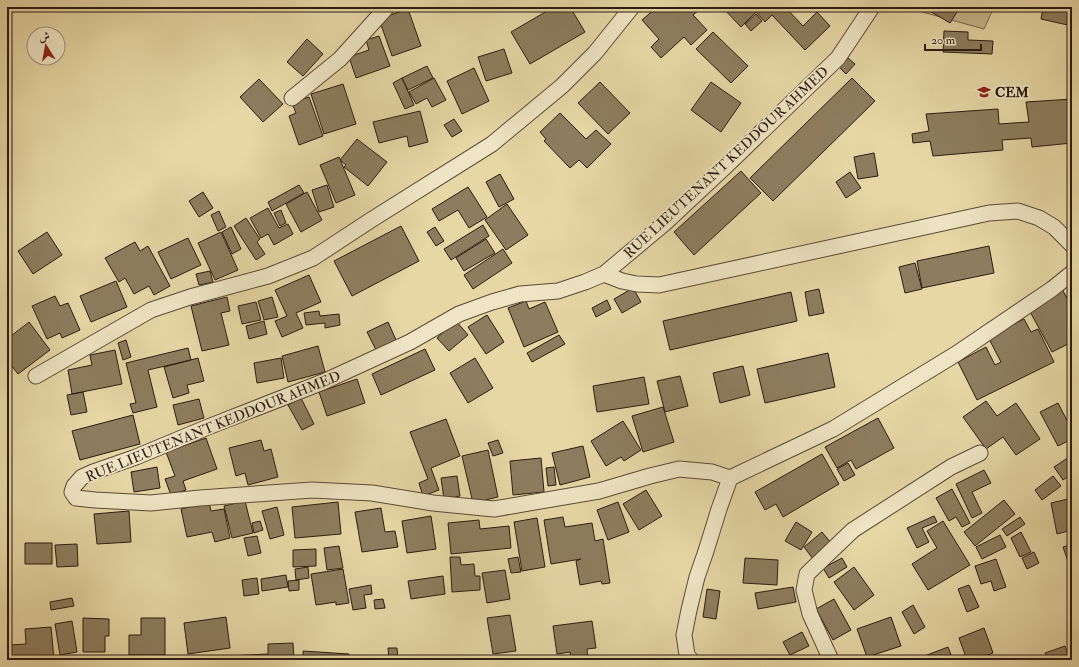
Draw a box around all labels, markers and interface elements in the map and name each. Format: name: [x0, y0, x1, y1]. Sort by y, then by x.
north arrow: [26, 26, 66, 66]
scale bar: [925, 26, 981, 52]
text: ش: [38, 29, 51, 44]
text: 20 m: [931, 33, 956, 48]
street label: RUE LIEUTENANT KEDDOUR AHMED: [621, 63, 832, 262]
school or university icon: CEM: [976, 84, 992, 100]
place label: CEM: [995, 84, 1029, 101]
street label: RUE LIEUTENANT KEDDOUR AHMED: [83, 367, 343, 486]

